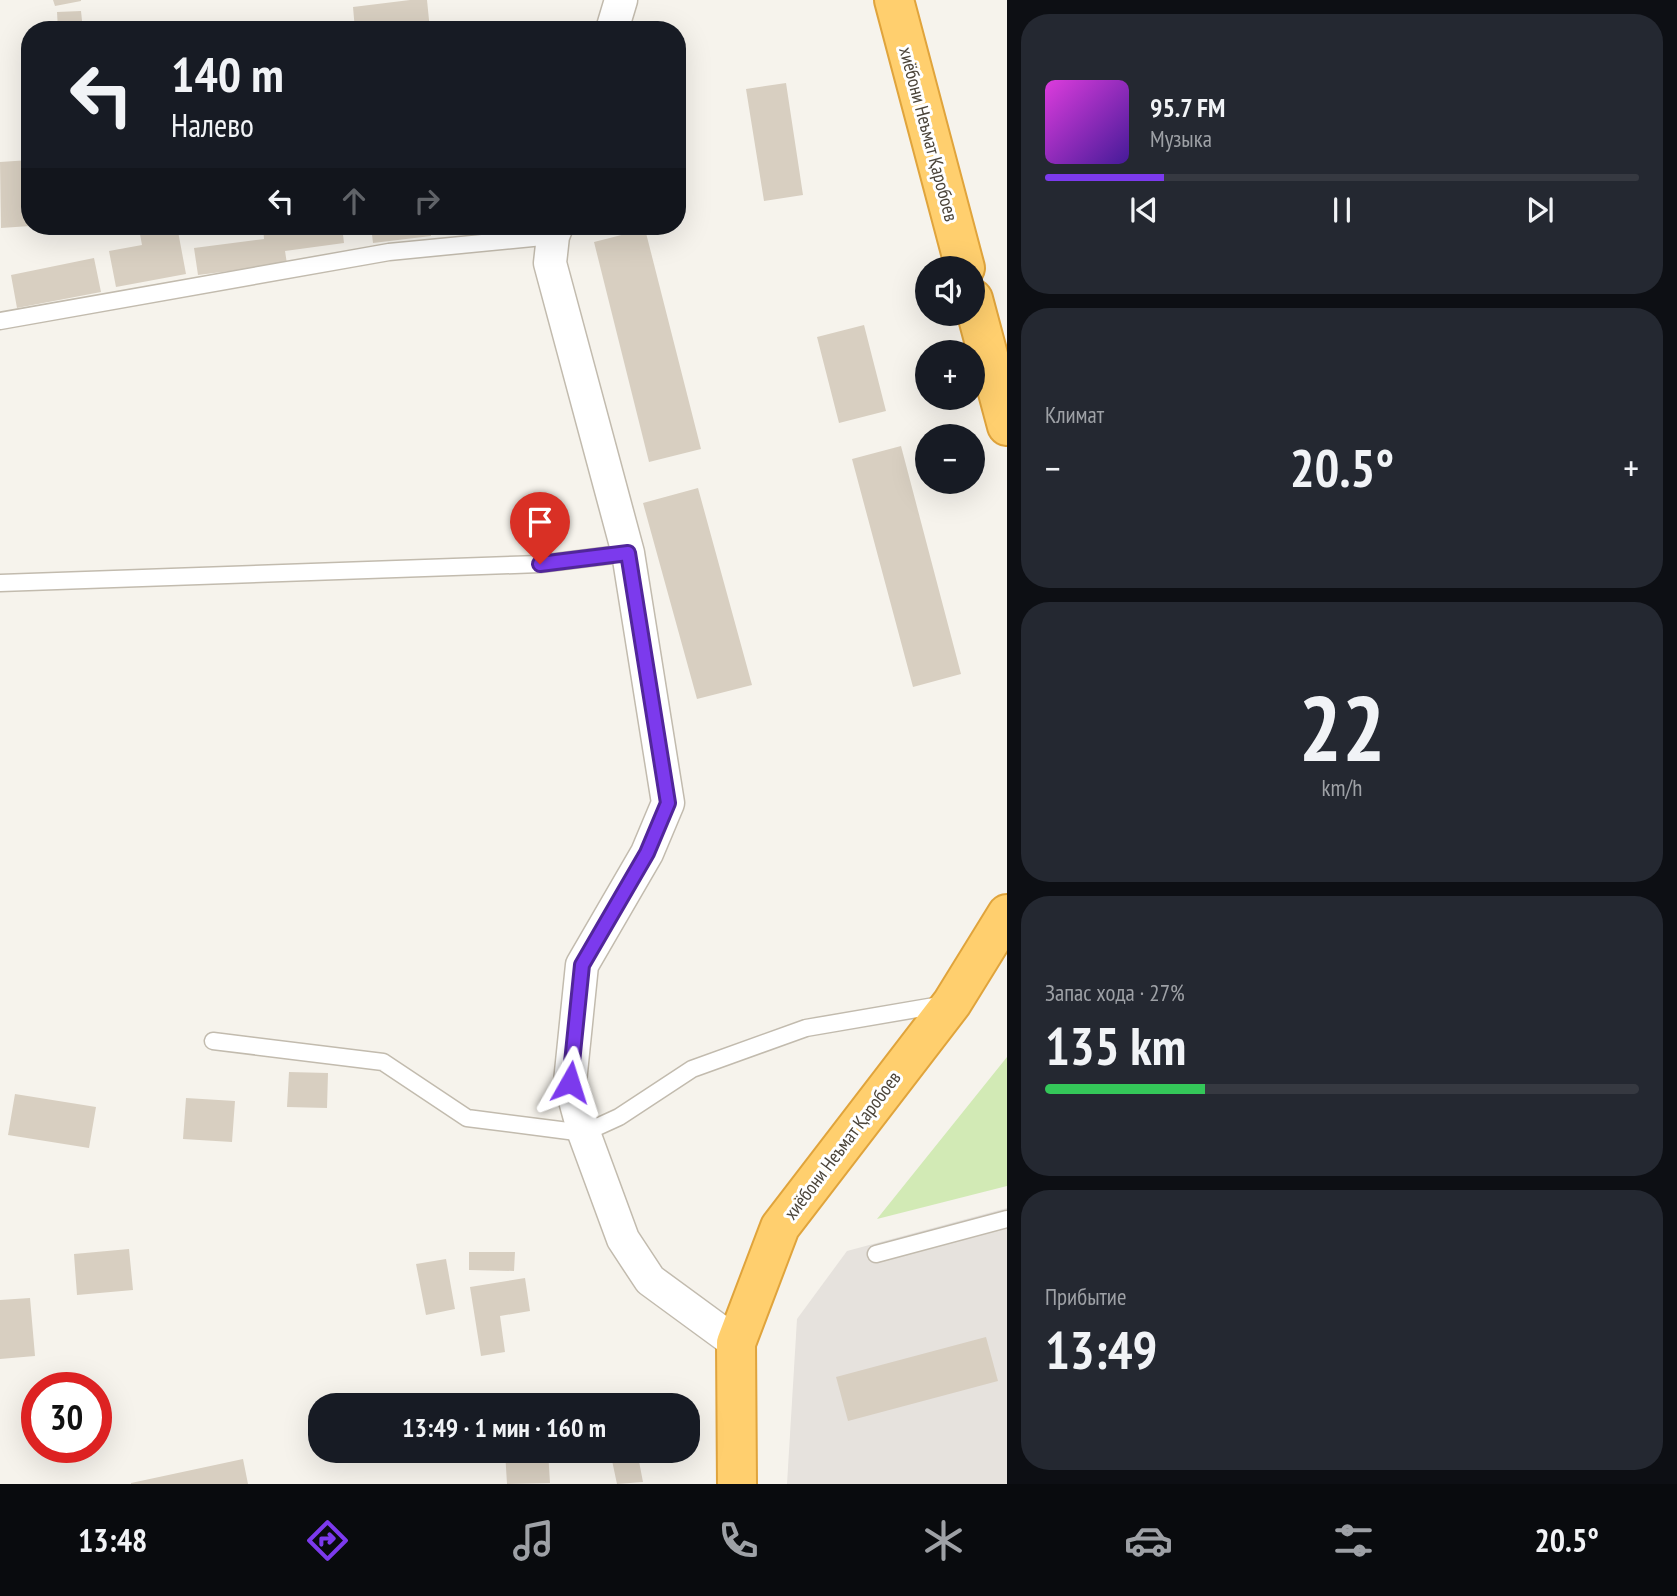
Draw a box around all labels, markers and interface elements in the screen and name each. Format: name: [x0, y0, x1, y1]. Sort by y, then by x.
text: 140 m: [171, 42, 284, 106]
street label: хиёбони Неъмат Қаробоев: [894, 44, 964, 224]
icon: left: [56, 49, 147, 140]
text: 95.7 FM: [1150, 91, 1225, 124]
text: Налево: [171, 104, 254, 146]
text: Музыка: [1150, 124, 1212, 153]
icon: left: [262, 182, 300, 220]
icon: ahead: [335, 182, 373, 220]
icon: right: [408, 182, 446, 220]
icon: previous: [1125, 191, 1163, 229]
icon: pause: [1323, 191, 1361, 229]
icon: next: [1521, 191, 1559, 229]
map controls: [915, 256, 985, 494]
button: sound: [915, 256, 985, 326]
button: +: [915, 340, 985, 410]
text: Климат: [1045, 400, 1104, 429]
button: −: [915, 424, 985, 494]
text: 20.5°: [1290, 434, 1394, 501]
text: −: [1045, 443, 1061, 492]
text: +: [1623, 443, 1639, 492]
pin: [510, 492, 570, 564]
icon: arrive: [521, 503, 559, 541]
text: 22: [1299, 668, 1386, 786]
text: km/h: [1322, 773, 1362, 802]
text: Запас хода · 27%: [1045, 978, 1185, 1007]
text: 135 km: [1045, 1012, 1186, 1079]
position arrow: [533, 1045, 607, 1119]
street label: хиёбони Неъмат Қаробоев: [778, 1066, 906, 1224]
text: Прибытие: [1045, 1282, 1126, 1311]
text: 13:49: [1045, 1316, 1157, 1383]
speed limit sign: 30: [21, 1372, 112, 1463]
text: 13:49 · 1 мин · 160 m: [402, 1411, 606, 1444]
icon: directions: [303, 1516, 352, 1565]
icon: music: [509, 1516, 558, 1565]
icon: phone: [714, 1516, 763, 1565]
icon: climate: [919, 1516, 968, 1565]
icon: car: [1124, 1516, 1173, 1565]
icon: filters: [1329, 1516, 1378, 1565]
text: 13:48: [78, 1519, 147, 1561]
text: 20.5°: [1535, 1519, 1599, 1561]

